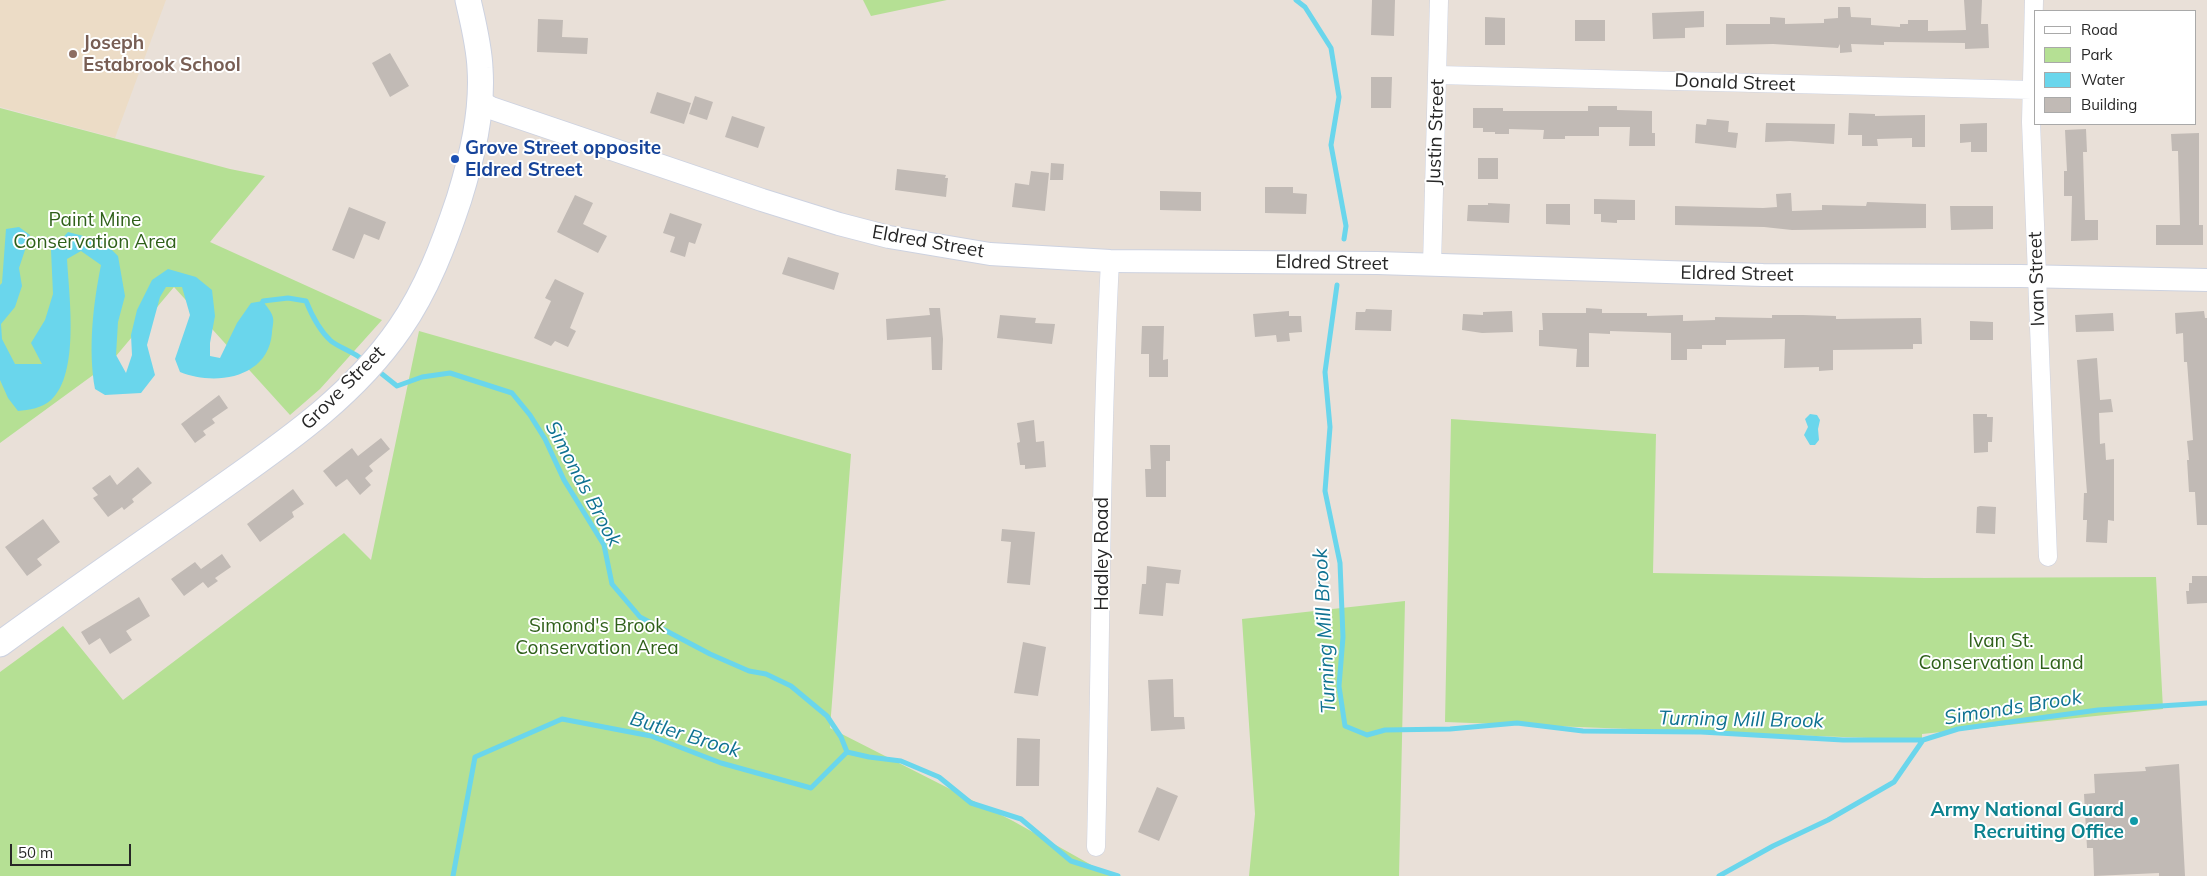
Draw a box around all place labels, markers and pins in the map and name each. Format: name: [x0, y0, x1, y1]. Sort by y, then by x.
place label: Joseph Estabrook School: [83, 32, 241, 76]
marker: Joseph Estabrook School: [67, 48, 79, 60]
place label: Grove Street opposite Eldred Street: [465, 137, 661, 181]
marker: Grove Street opposite Eldred Street: [449, 153, 461, 165]
place label: Army National Guard Recruiting Office: [1931, 799, 2124, 843]
marker: Army National Guard Recruiting Office: [2128, 815, 2140, 827]

